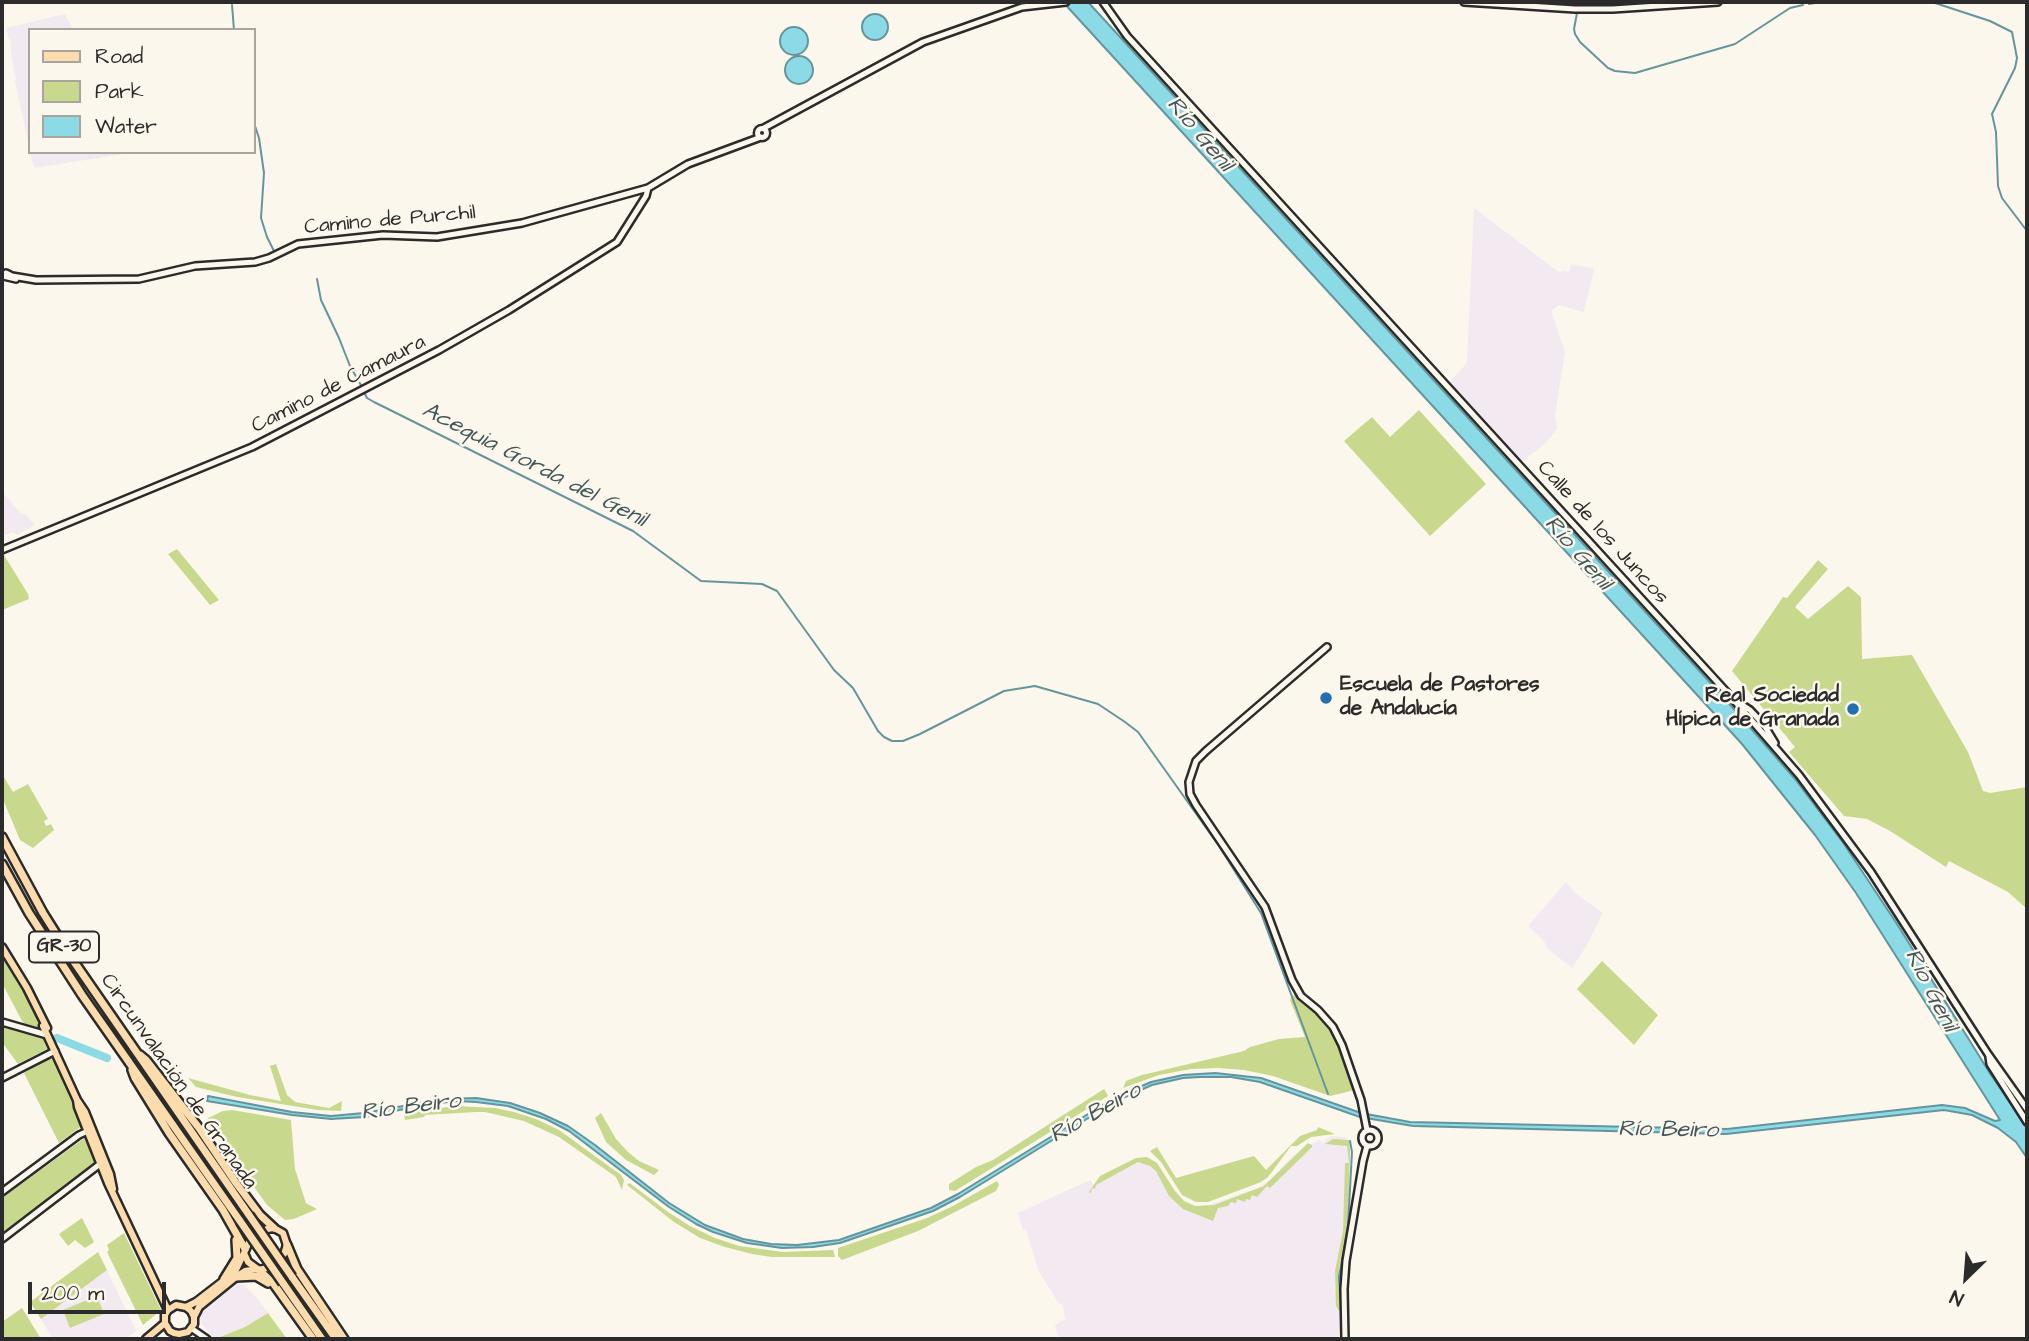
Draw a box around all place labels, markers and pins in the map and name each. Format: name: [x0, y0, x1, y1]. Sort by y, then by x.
place label: Escuela de Pastores de Andalucía: [1340, 673, 1540, 723]
place label: Real Sociedad Hípica de Granada: [1666, 684, 1839, 734]
marker: Escuela de Pastores de Andalucía: [1318, 690, 1334, 706]
marker: Real Sociedad Hípica de Granada: [1845, 701, 1861, 717]

